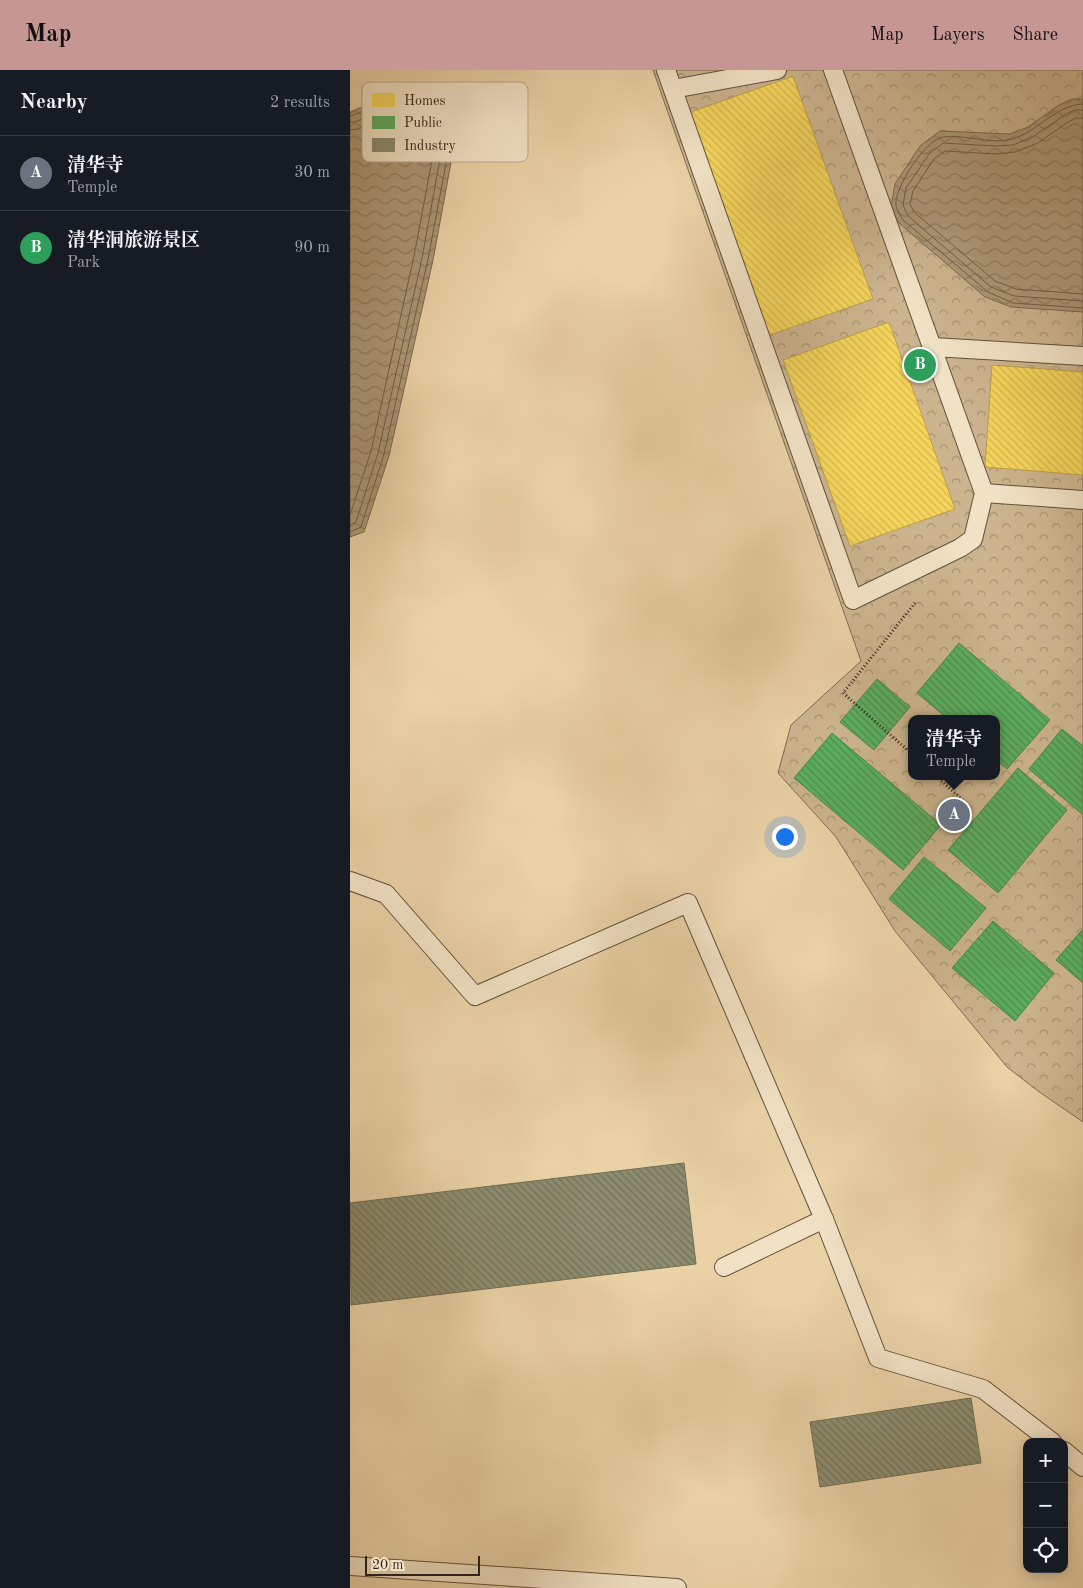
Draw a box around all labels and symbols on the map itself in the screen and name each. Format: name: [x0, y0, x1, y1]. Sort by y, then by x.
legend: [362, 82, 528, 162]
text: Homes: [404, 94, 446, 108]
text: Public: [404, 116, 442, 130]
text: Industry: [404, 139, 457, 153]
pin: B: [904, 346, 936, 384]
pin: A: [938, 796, 970, 834]
your location: [772, 824, 798, 850]
scale bar: [365, 1553, 480, 1576]

